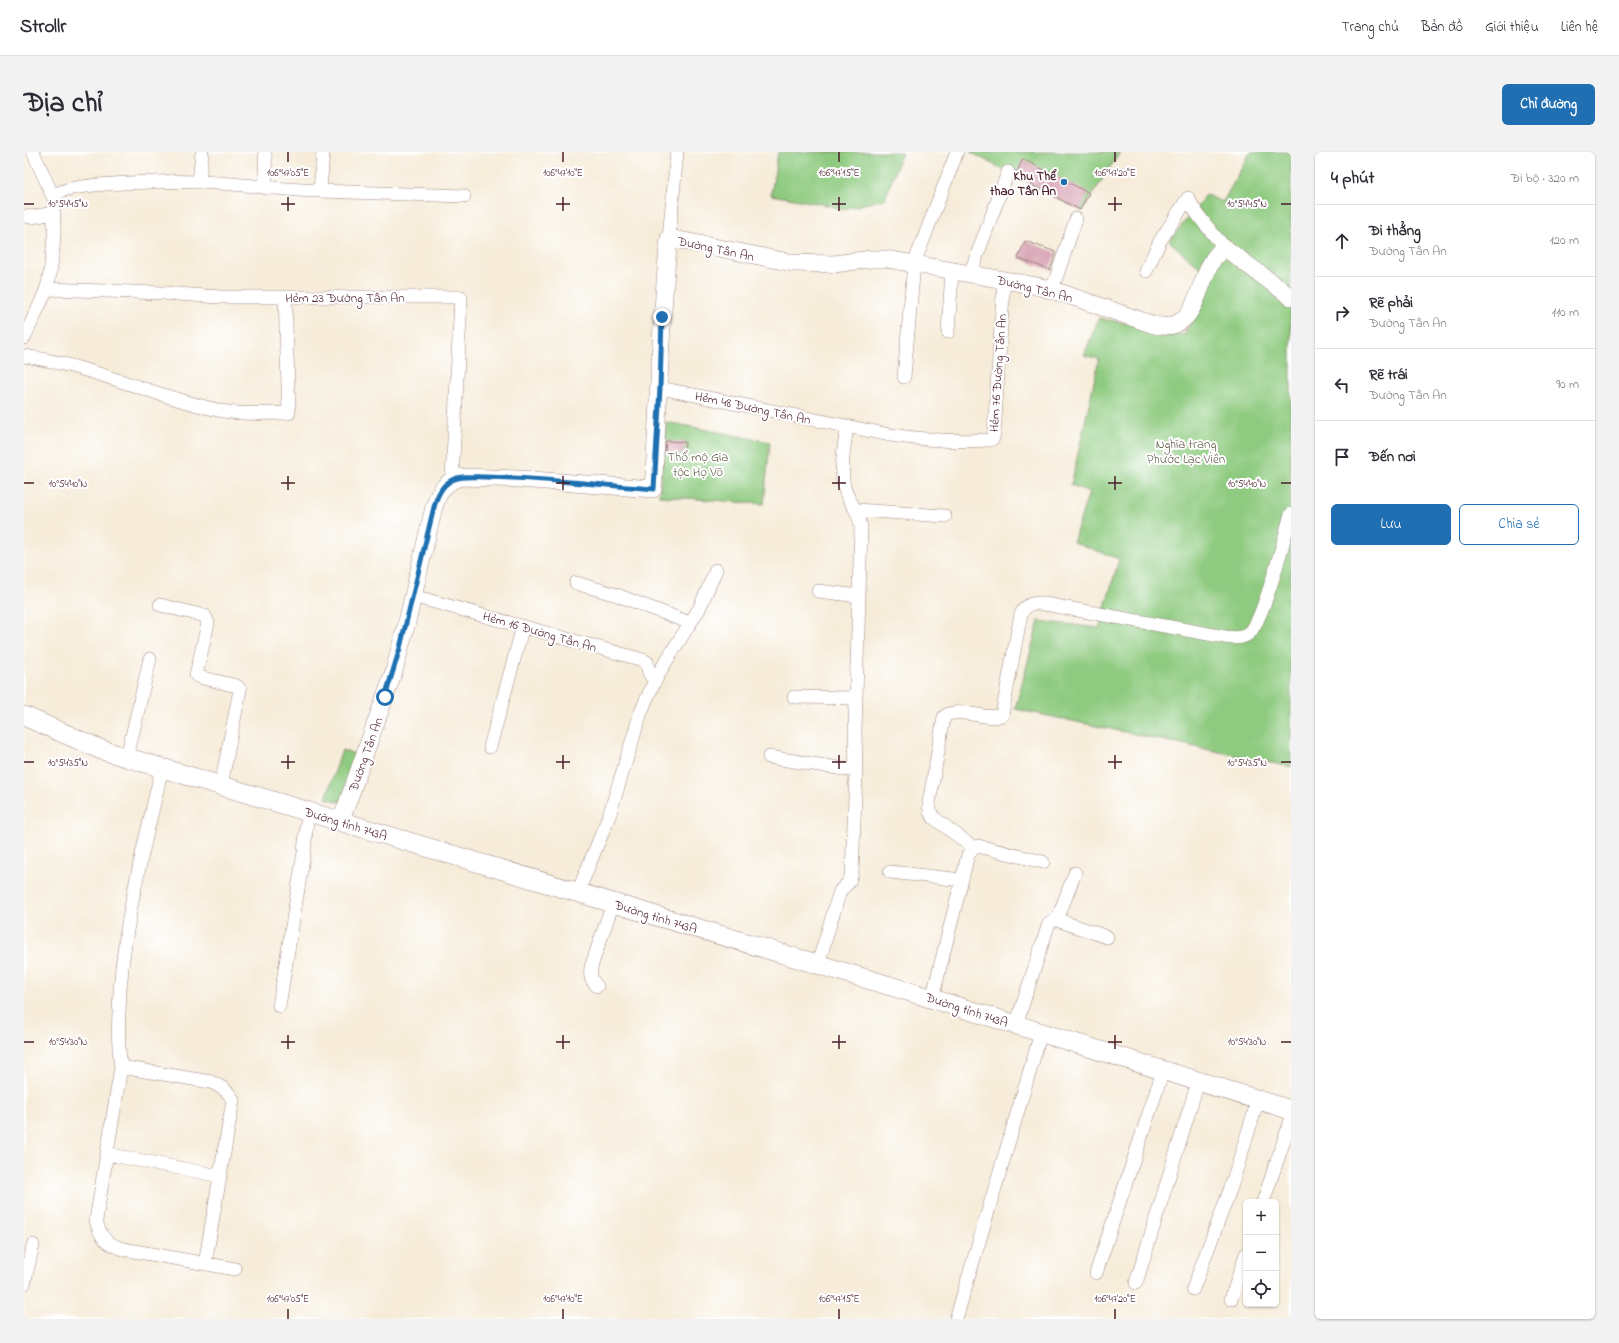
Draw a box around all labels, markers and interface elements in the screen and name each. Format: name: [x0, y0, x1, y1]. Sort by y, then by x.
text: Strollr: [20, 14, 66, 41]
text: Trang chủ: [1342, 17, 1399, 38]
text: Bản đồ: [1421, 17, 1463, 38]
text: Giới thiệu: [1485, 17, 1539, 38]
text: Liên hệ: [1561, 17, 1599, 38]
text: Địa chỉ: [24, 84, 102, 125]
button: Chỉ đường: [1502, 84, 1595, 125]
text: 106°47'05"E: [267, 166, 309, 181]
text: 106°47'10"E: [543, 166, 583, 181]
text: 106°47'15"E: [818, 166, 860, 181]
text: 106°47'20"E: [1094, 166, 1136, 181]
text: 4 phút: [1331, 166, 1374, 191]
place label: Khu Thể thao Tân An: [989, 167, 1057, 201]
text: Đi bộ · 320 m: [1511, 169, 1579, 188]
marker: Khu Thể thao Tân An: [1059, 177, 1069, 187]
text: 10°54'45"N: [48, 197, 88, 212]
text: 10°54'45"N: [1227, 197, 1267, 212]
text: Đi thẳng: [1369, 220, 1421, 242]
icon: ahead: [1331, 230, 1353, 252]
text: 120 m: [1549, 231, 1579, 250]
street label: Đường Tân An: [674, 232, 756, 268]
text: Đường Tân An: [1369, 242, 1447, 261]
street label: Đường Tân An: [993, 271, 1075, 309]
street label: Hẻm 23 Đường Tân An: [285, 289, 405, 309]
text: Rẽ phải: [1369, 292, 1413, 314]
icon: right: [1331, 302, 1353, 324]
text: 110 m: [1552, 303, 1579, 322]
route end: [653, 308, 671, 326]
street label: Hẻm 76 Đường Tân An: [985, 313, 1013, 433]
text: Đường Tân An: [1369, 314, 1447, 333]
text: Rẽ trái: [1369, 364, 1408, 386]
icon: left: [1331, 374, 1353, 396]
text: 90 m: [1556, 375, 1579, 394]
text: Đường Tân An: [1369, 386, 1447, 405]
street label: Hẻm 48 Đường Tân An: [693, 387, 812, 431]
park label: Nghĩa trang Phước Lạc Viên: [1147, 435, 1225, 469]
icon: arrive: [1331, 446, 1353, 468]
text: Đến nơi: [1369, 446, 1416, 468]
park label: Thổ mộ Gia tộc Họ Võ: [668, 448, 728, 482]
text: 10°54'40"N: [49, 477, 88, 492]
text: 10°54'40"N: [1228, 477, 1267, 492]
button: Lưu: [1331, 504, 1451, 545]
button: Chia sẻ: [1459, 504, 1579, 545]
street label: Hẻm 16 Đường Tân An: [480, 607, 599, 659]
route start: [376, 688, 394, 706]
street label: Đường Tân An: [344, 715, 390, 796]
text: 10°54'35"N: [48, 756, 88, 771]
text: 10°54'35"N: [1227, 756, 1267, 771]
street label: Đường tỉnh 743A: [300, 803, 389, 847]
street label: Đường tỉnh 743A: [610, 896, 699, 940]
street label: Đường tỉnh 743A: [922, 988, 1010, 1034]
text: 10°54'30"N: [49, 1035, 88, 1050]
text: 10°54'30"N: [1228, 1035, 1267, 1050]
map controls: [1243, 1199, 1279, 1307]
button: +: [1243, 1199, 1279, 1235]
button: −: [1243, 1235, 1279, 1271]
button: locate: [1243, 1271, 1279, 1307]
text: 106°47'05"E: [267, 1292, 309, 1307]
text: 106°47'10"E: [543, 1292, 583, 1307]
text: 106°47'15"E: [818, 1292, 860, 1307]
text: 106°47'20"E: [1094, 1292, 1136, 1307]

